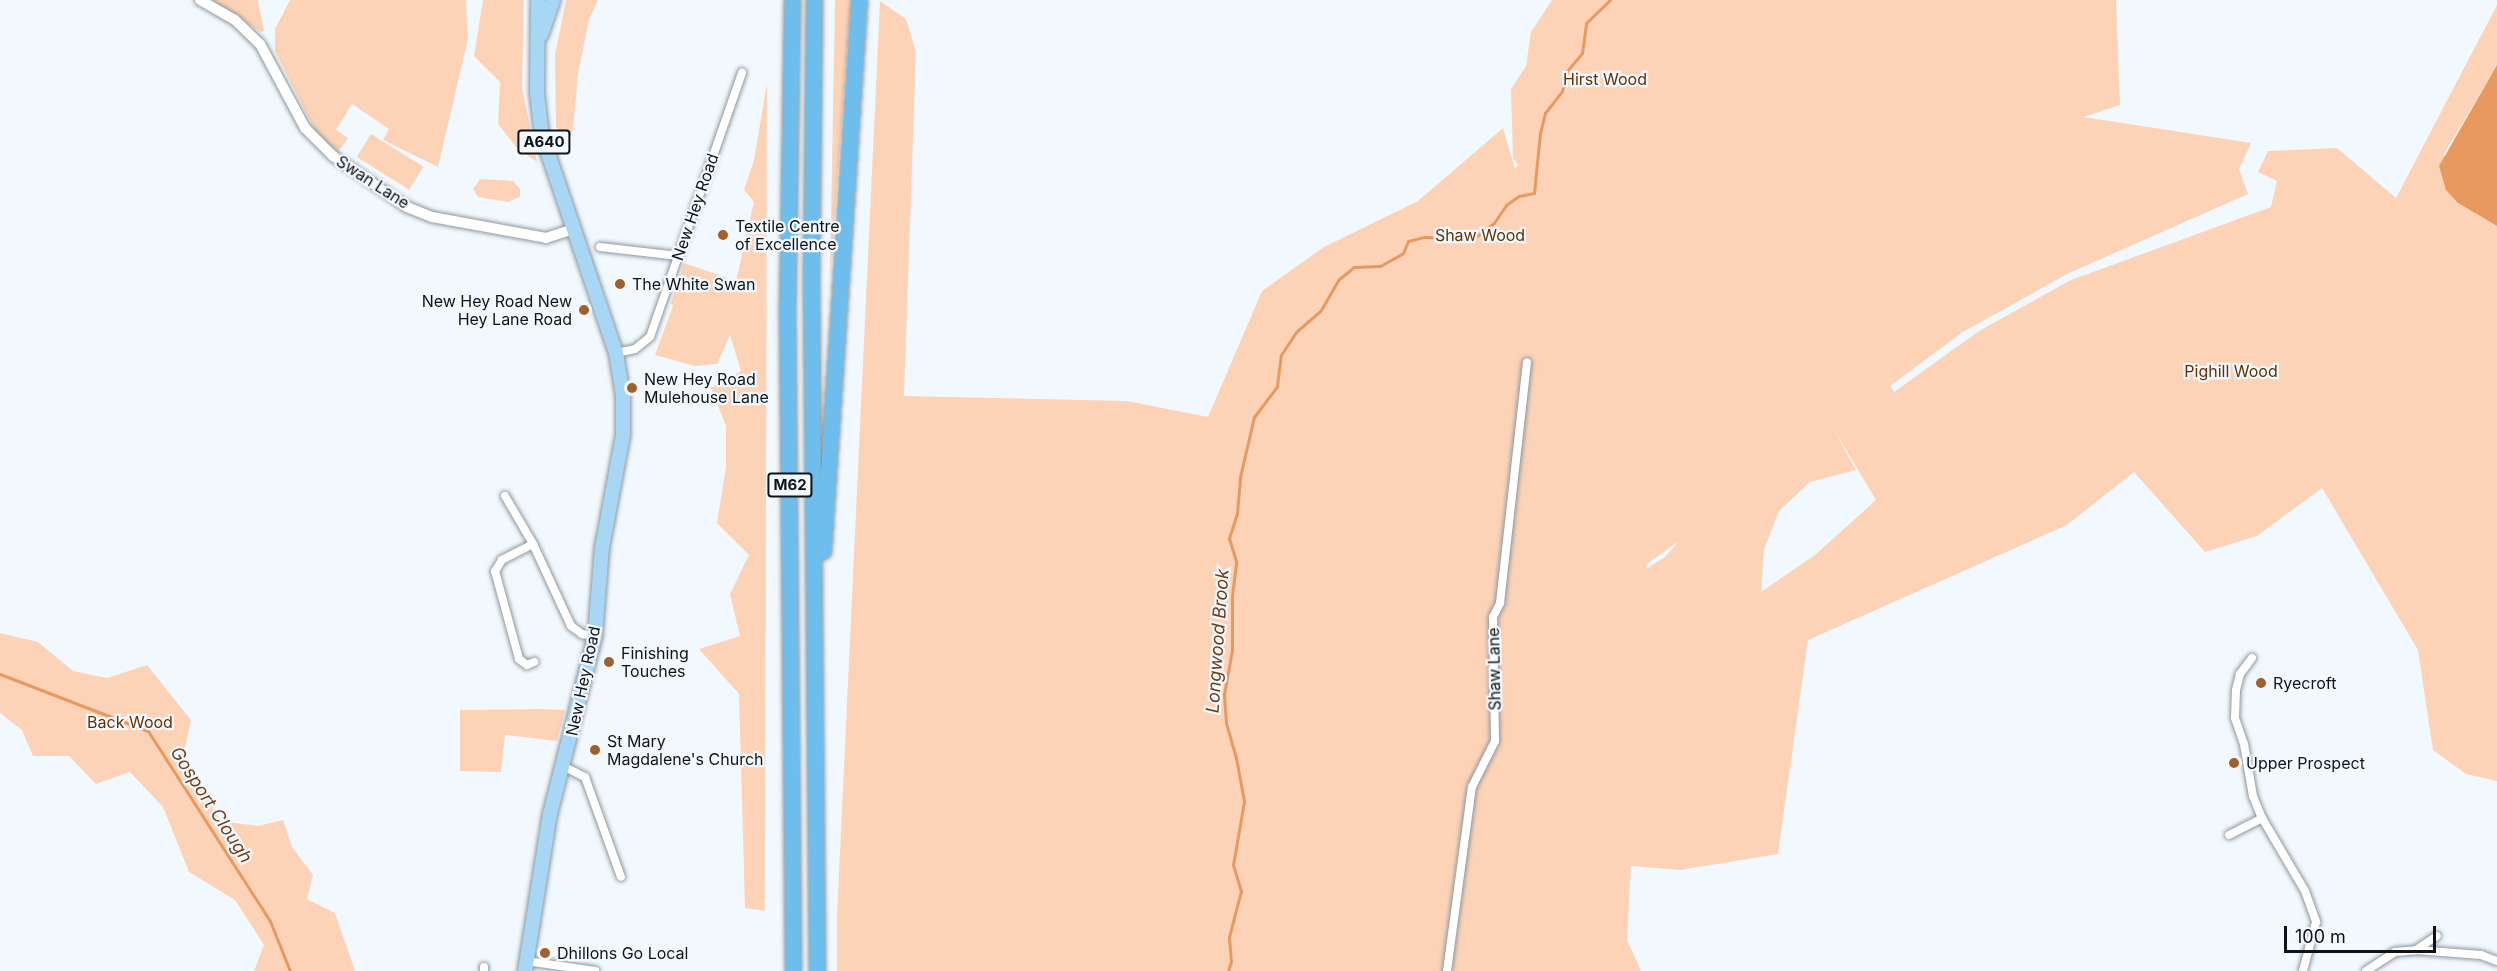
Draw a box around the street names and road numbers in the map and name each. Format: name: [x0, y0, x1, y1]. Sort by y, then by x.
road number: A640: [517, 130, 571, 154]
street label: Swan Lane: [333, 151, 413, 213]
street label: New Hey Road: [668, 151, 722, 263]
road number: M62: [766, 473, 814, 497]
street label: New Hey Road: [562, 624, 604, 738]
street label: Shaw Lane: [1484, 627, 1504, 711]

